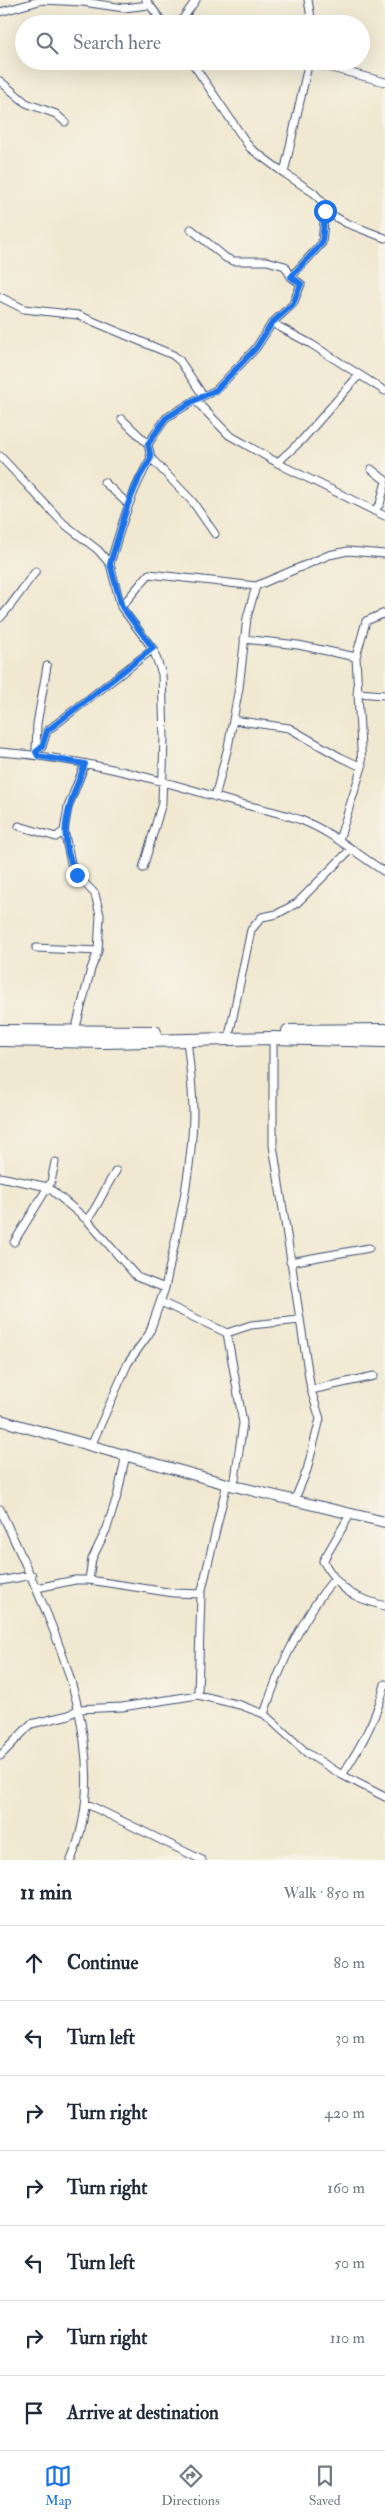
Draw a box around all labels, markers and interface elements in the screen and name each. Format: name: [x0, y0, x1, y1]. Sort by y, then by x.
search box: [15, 15, 370, 70]
icon: search: [33, 29, 61, 57]
text: Search here: [73, 31, 161, 55]
route start: [314, 200, 337, 223]
route end: [66, 864, 89, 887]
text: 11 min: [20, 1879, 72, 1906]
text: Walk · 850 m: [284, 1883, 365, 1903]
icon: ahead: [20, 1949, 48, 1977]
text: Continue: [67, 1951, 138, 1975]
text: 80 m: [334, 1953, 365, 1973]
icon: left: [20, 2024, 48, 2052]
text: Turn left: [67, 2026, 135, 2050]
text: 30 m: [335, 2028, 365, 2048]
icon: right: [20, 2099, 48, 2127]
text: Turn right: [67, 2101, 147, 2125]
text: 420 m: [324, 2103, 365, 2123]
icon: right: [20, 2174, 48, 2202]
text: Turn right: [67, 2176, 147, 2200]
text: 160 m: [327, 2178, 365, 2198]
icon: left: [20, 2249, 48, 2277]
text: Turn left: [67, 2251, 135, 2275]
text: 50 m: [334, 2253, 365, 2273]
icon: right: [20, 2324, 48, 2352]
text: Turn right: [67, 2326, 147, 2350]
text: 110 m: [330, 2328, 365, 2348]
icon: arrive: [20, 2399, 48, 2427]
text: Arrive at destination: [67, 2401, 219, 2425]
tab: Map: [44, 2462, 72, 2509]
tab: Directions: [161, 2462, 220, 2509]
tab: Saved: [309, 2462, 341, 2509]

